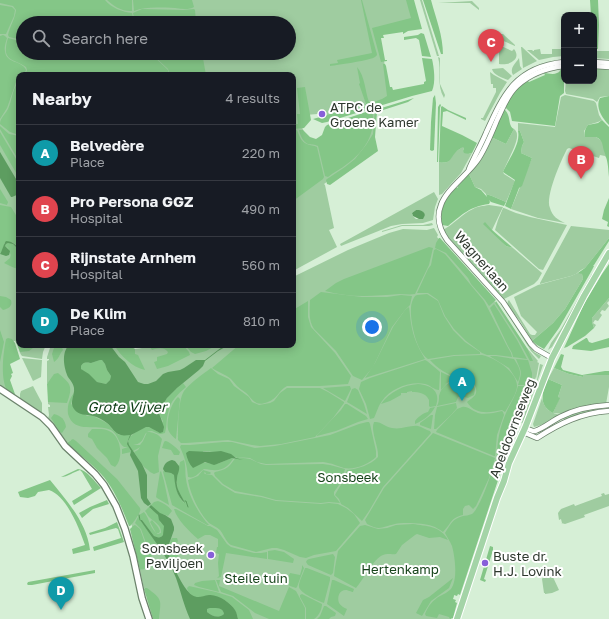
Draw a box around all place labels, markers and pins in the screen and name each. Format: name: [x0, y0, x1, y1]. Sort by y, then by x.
pin: C: [478, 29, 504, 62]
place label: ATPC de Groene Kamer: [330, 99, 419, 130]
marker: ATPC de Groene Kamer: [317, 109, 327, 119]
pin: B: [568, 146, 594, 179]
pin: A: [449, 368, 475, 401]
place label: Sonsbeek Paviljoen: [142, 540, 204, 571]
place label: Buste dr. H.J. Lovink: [493, 548, 563, 579]
marker: Sonsbeek Paviljoen: [206, 550, 216, 560]
marker: Buste dr. H.J. Lovink: [480, 558, 490, 568]
pin: D: [48, 577, 74, 610]

